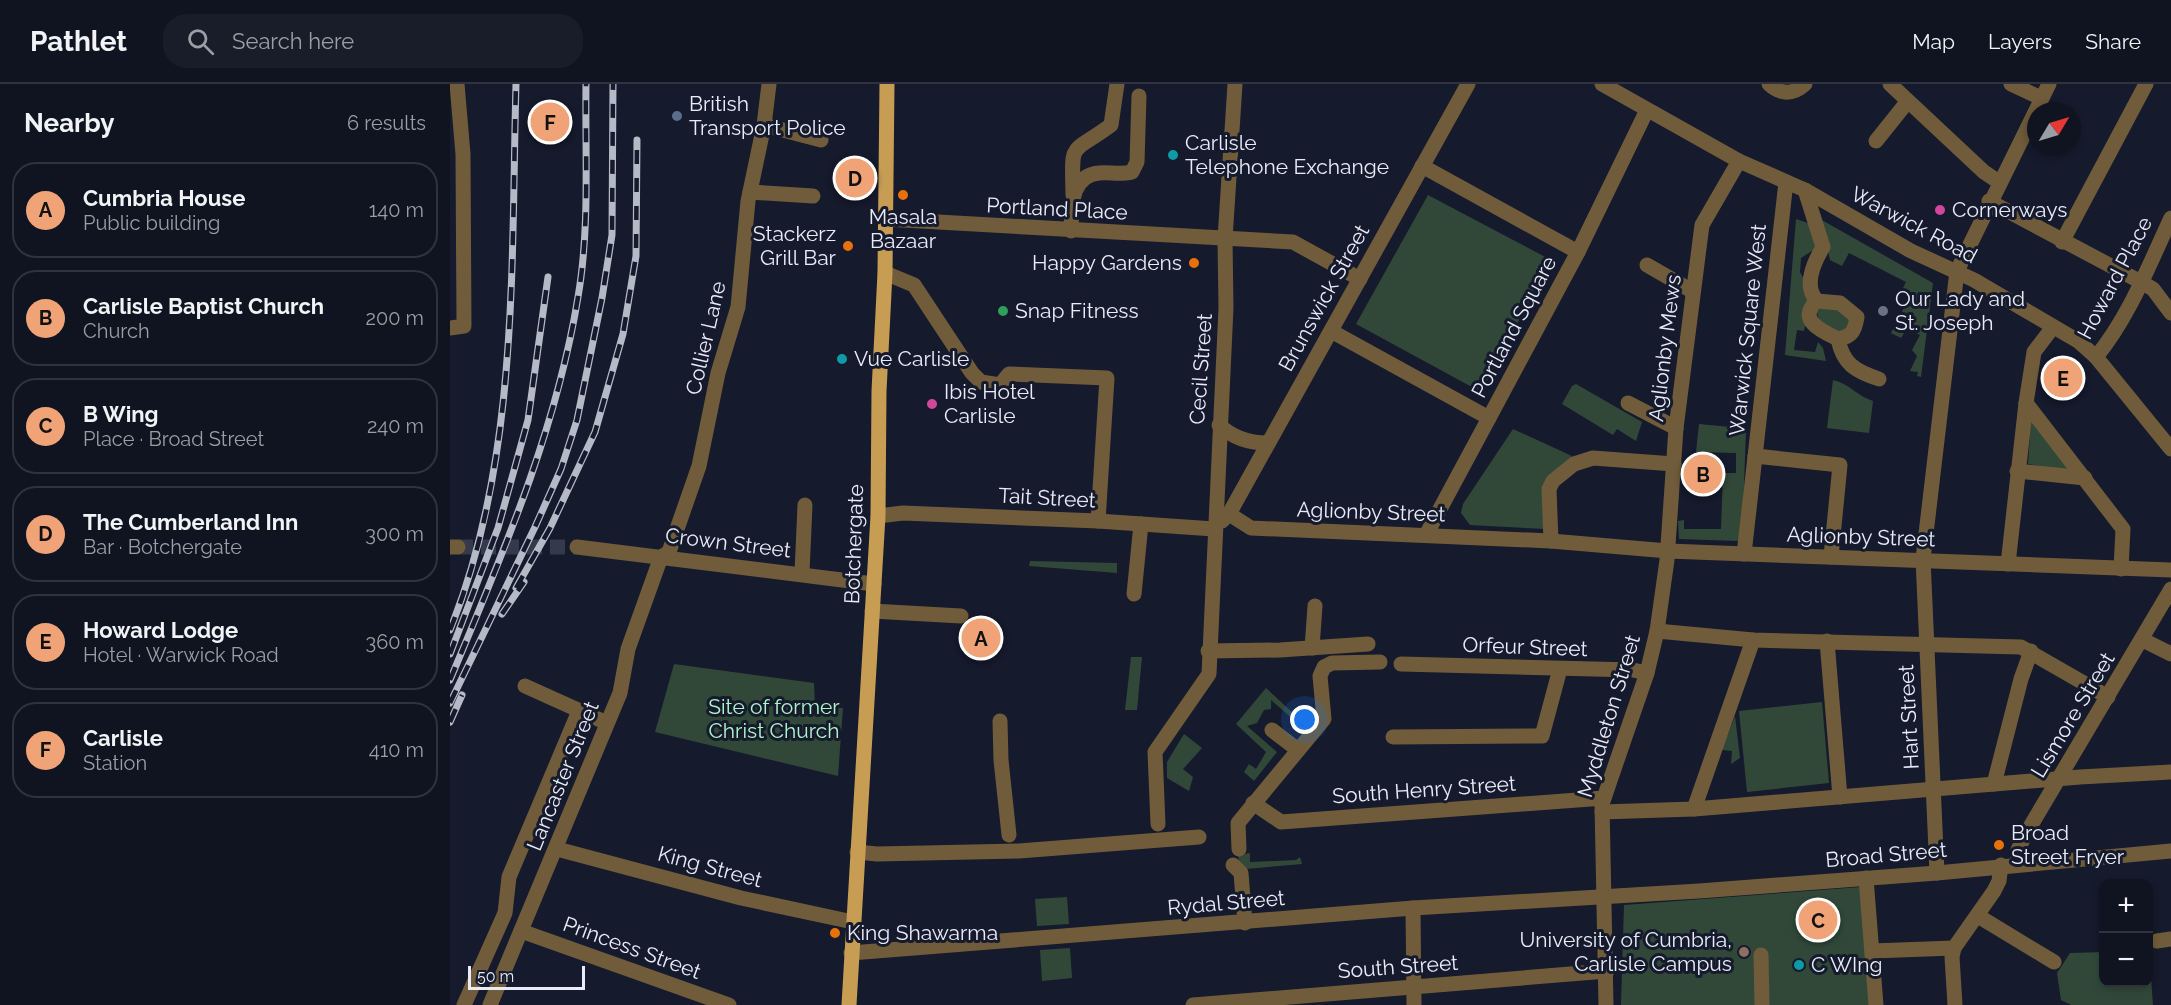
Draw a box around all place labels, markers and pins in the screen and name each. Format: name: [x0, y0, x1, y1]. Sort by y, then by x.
place label: British Transport Police: [689, 91, 846, 140]
pin: F: [530, 99, 570, 144]
marker: British Transport Police: [670, 109, 684, 123]
place label: Carlisle Telephone Exchange: [1185, 130, 1389, 179]
marker: Carlisle Telephone Exchange: [1166, 148, 1180, 162]
pin: D: [836, 156, 874, 200]
marker: Masala Bazaar: [896, 188, 910, 202]
place label: Cornerways: [1952, 197, 2067, 222]
marker: Cornerways: [1933, 203, 1947, 217]
place label: Masala Bazaar: [869, 204, 937, 253]
place label: Stackerz Grill Bar: [753, 221, 837, 270]
marker: Stackerz Grill Bar: [841, 239, 855, 253]
place label: Happy Gardens: [1032, 250, 1182, 275]
marker: Happy Gardens: [1187, 256, 1201, 270]
place label: Our Lady and St. Joseph: [1895, 286, 2025, 335]
place label: Snap Fitness: [1015, 298, 1139, 323]
marker: Snap Fitness: [996, 304, 1010, 318]
marker: Our Lady and St. Joseph: [1876, 304, 1890, 318]
place label: Vue Carlisle: [854, 346, 969, 371]
marker: Vue Carlisle: [835, 352, 849, 366]
pin: E: [2044, 356, 2082, 400]
place label: Ibis Hotel Carlisle: [944, 379, 1035, 428]
marker: Ibis Hotel Carlisle: [925, 397, 939, 411]
pin: B: [1684, 452, 1722, 496]
pin: A: [962, 616, 1000, 660]
place label: Broad Street Fryer: [2011, 820, 2125, 869]
marker: Broad Street Fryer: [1992, 838, 2006, 852]
pin: C: [1798, 898, 1838, 942]
place label: King Shawarma: [847, 920, 998, 945]
marker: King Shawarma: [828, 926, 842, 940]
place label: University of Cumbria, Carlisle Campus: [1520, 927, 1732, 976]
marker: University of Cumbria, Carlisle Campus: [1737, 945, 1751, 959]
place label: C WIng: [1811, 952, 1882, 977]
marker: C WIng: [1792, 958, 1806, 972]

